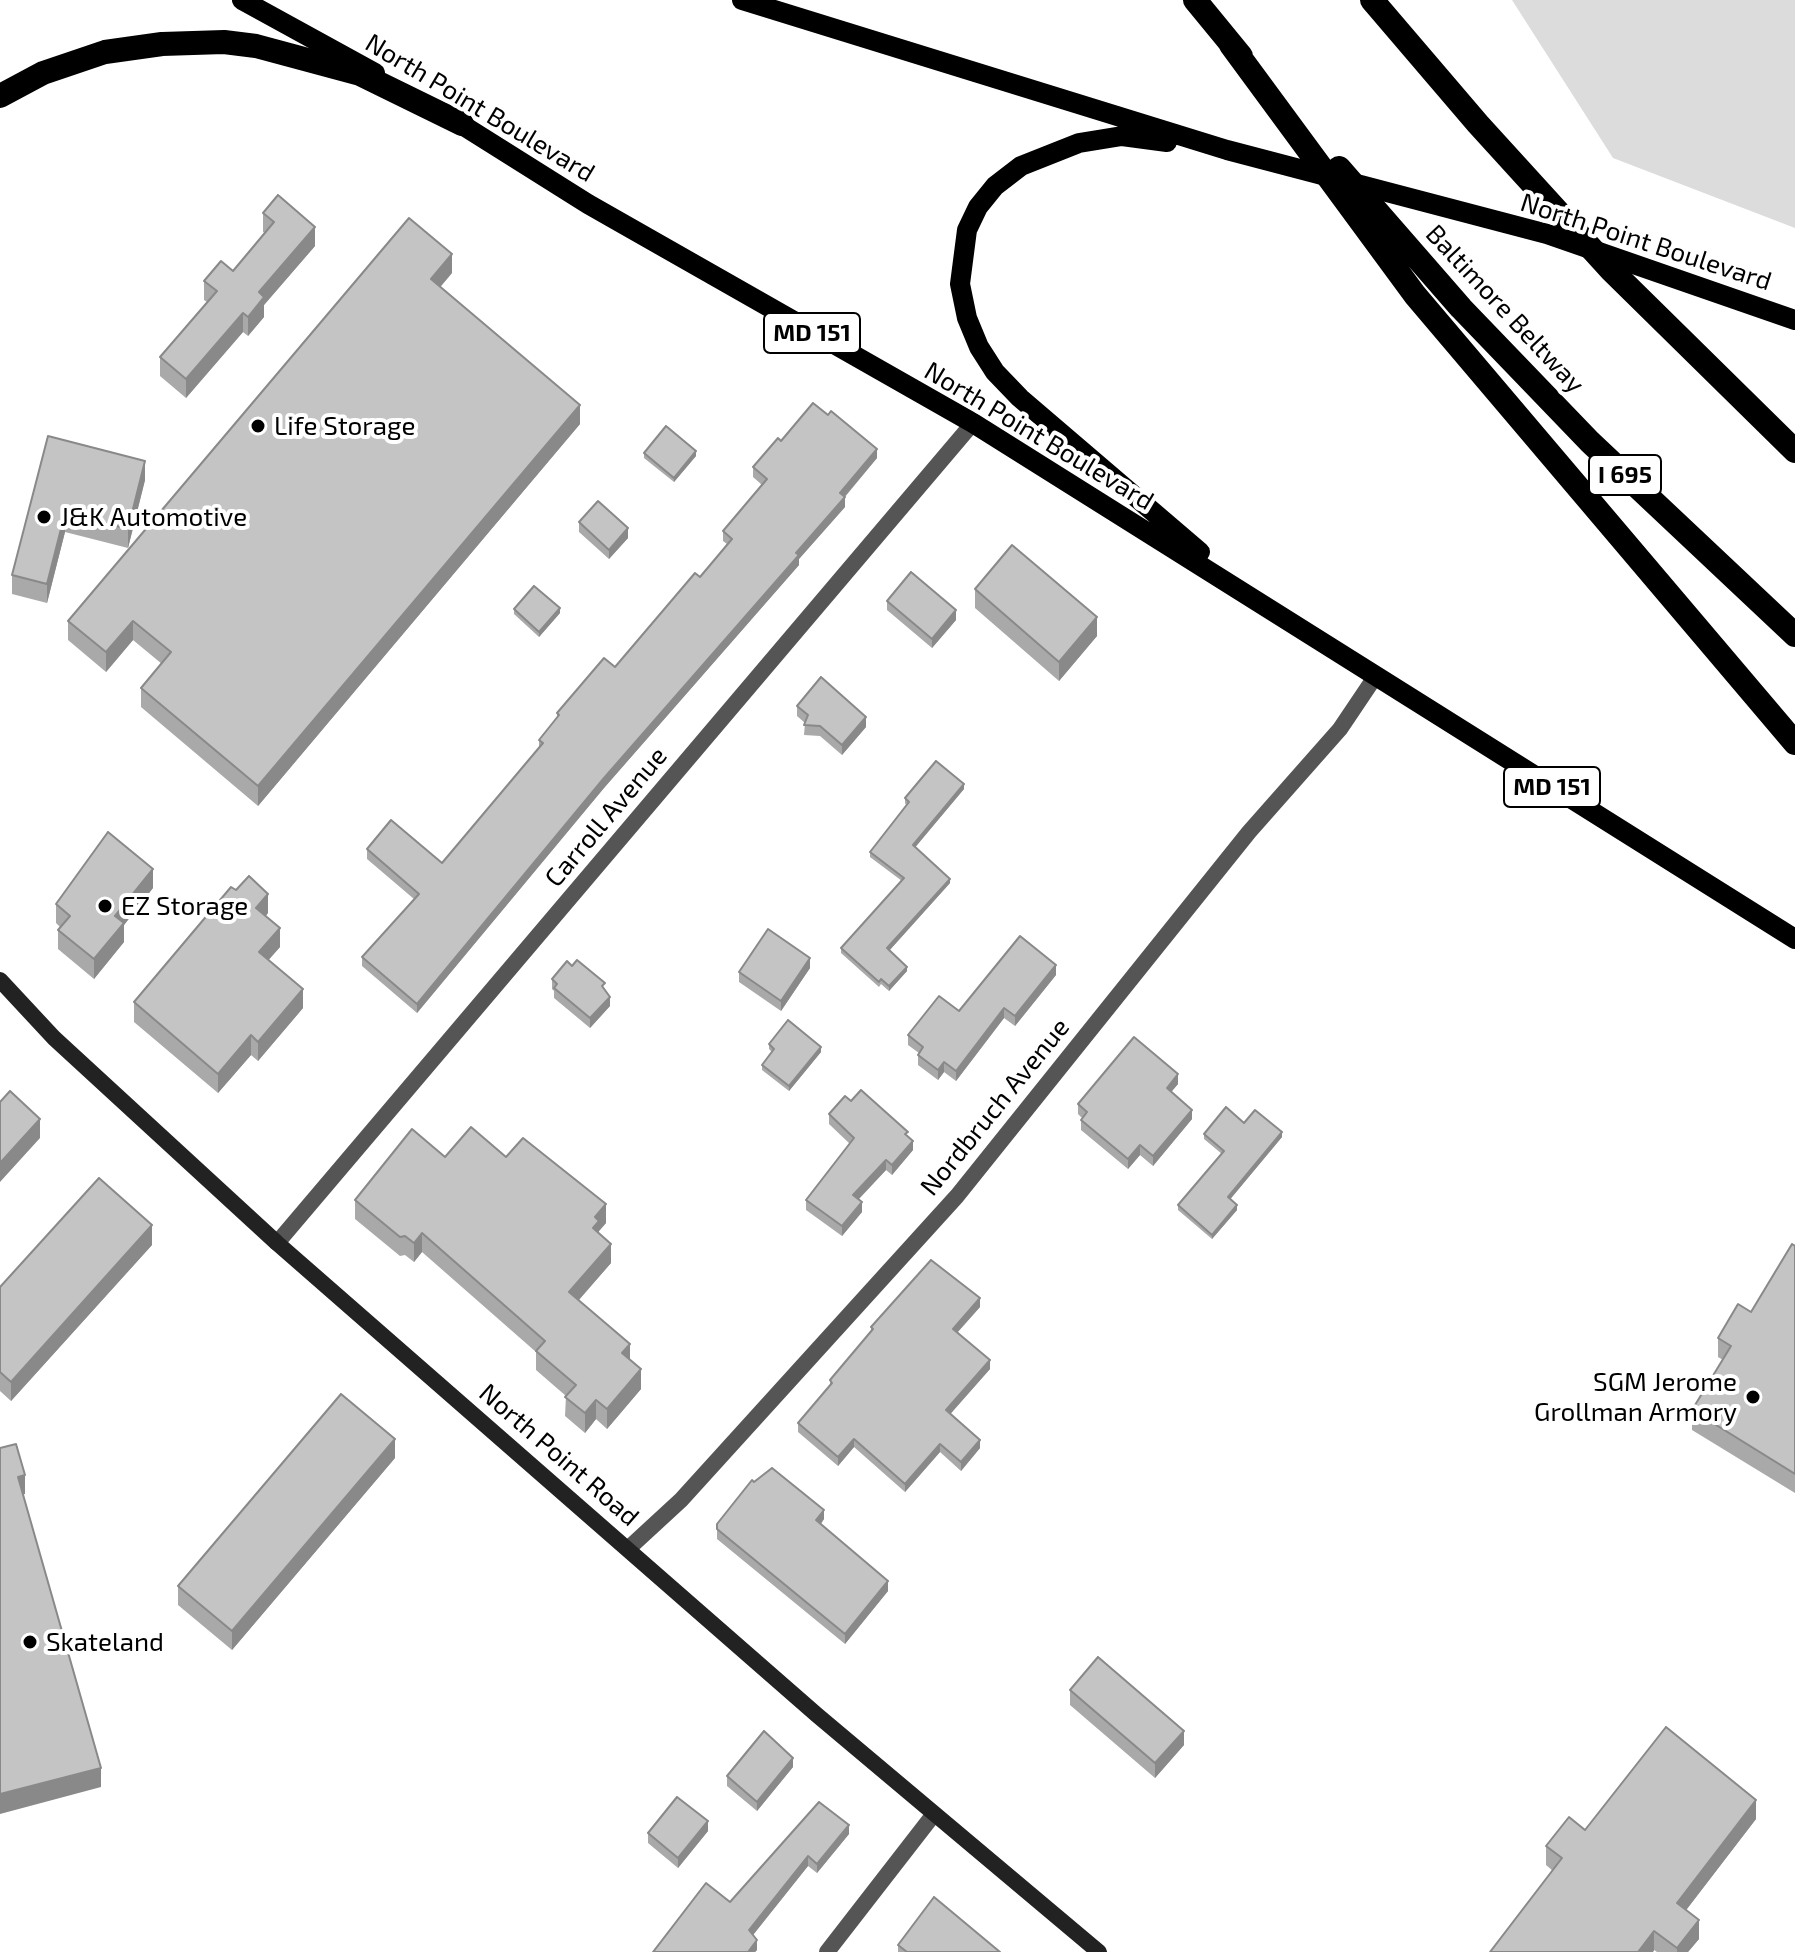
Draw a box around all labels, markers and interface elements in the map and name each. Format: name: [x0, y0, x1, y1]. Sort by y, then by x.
street label: North Point Boulevard: [360, 27, 600, 189]
street label: North Point Boulevard: [1517, 187, 1775, 297]
street label: Baltimore Beltway: [1419, 218, 1591, 400]
road number: MD 151: [764, 313, 860, 353]
street label: North Point Boulevard: [919, 355, 1159, 517]
place label: Life Storage: [274, 410, 415, 442]
marker: Life Storage: [249, 417, 267, 435]
road number: I 695: [1589, 455, 1661, 495]
place label: J&K Automotive: [60, 501, 247, 533]
marker: J&K Automotive: [35, 508, 53, 526]
street label: Carroll Avenue: [539, 741, 673, 893]
road number: MD 151: [1504, 767, 1600, 807]
place label: EZ Storage: [121, 890, 248, 922]
marker: EZ Storage: [96, 897, 114, 915]
street label: Nordbruch Avenue: [914, 1012, 1076, 1202]
place label: SGM Jerome Grollman Armory: [1534, 1366, 1737, 1428]
street label: North Point Road: [473, 1377, 645, 1533]
marker: SGM Jerome Grollman Armory: [1744, 1388, 1762, 1406]
place label: Skateland: [46, 1626, 164, 1658]
marker: Skateland: [21, 1633, 39, 1651]

